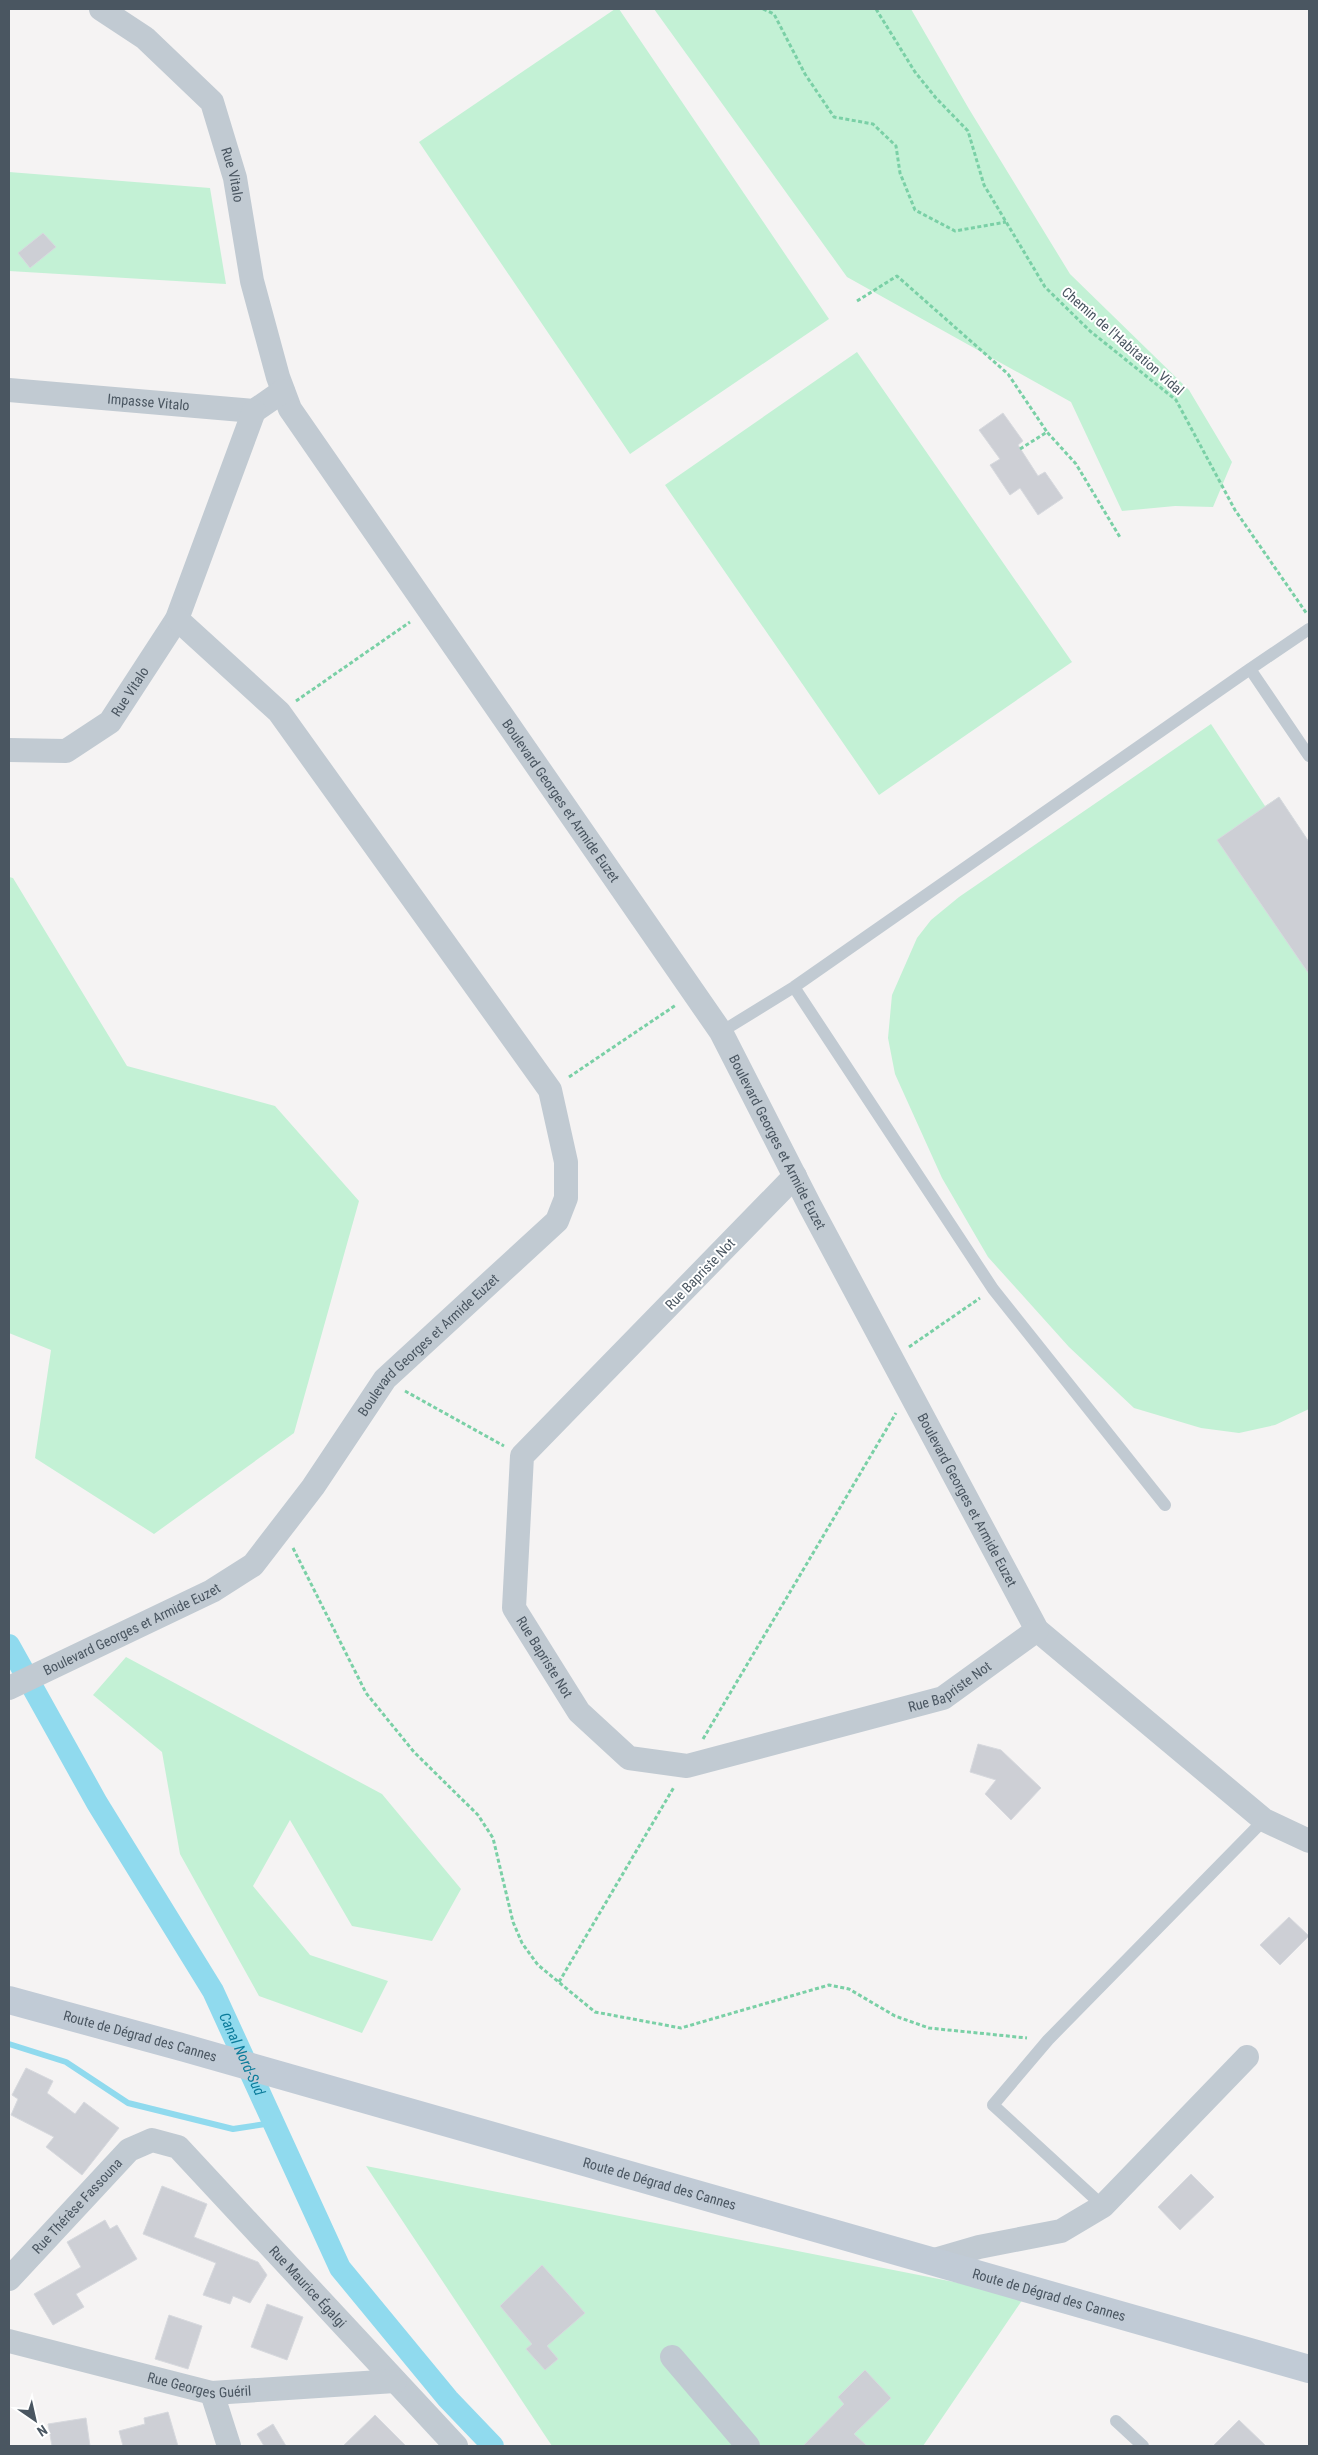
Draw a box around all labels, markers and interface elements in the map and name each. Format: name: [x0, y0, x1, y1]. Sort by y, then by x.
street label: Rue Vitalo: [218, 145, 247, 203]
street label: Chemin de l'Habitation Vidal: [1059, 284, 1187, 398]
street label: Impasse Vitalo: [107, 390, 190, 413]
street label: Rue Vitalo: [108, 664, 152, 719]
street label: Boulevard Georges et Armide Euzet: [499, 716, 623, 885]
street label: Boulevard Georges et Armide Euzet: [726, 1052, 829, 1232]
street label: Rue Bapriste Not: [662, 1235, 738, 1313]
street label: Boulevard Georges et Armide Euzet: [355, 1271, 502, 1419]
street label: Boulevard Georges et Armide Euzet: [914, 1410, 1020, 1589]
street label: Boulevard Georges et Armide Euzet: [41, 1580, 223, 1678]
street label: Rue Bapriste Not: [513, 1613, 576, 1701]
street label: Rue Bapriste Not: [906, 1658, 994, 1715]
street label: Route de Dégrad des Cannes: [62, 2007, 219, 2065]
water label: Canal Nord-Sud: [215, 2010, 269, 2099]
street label: Route de Dégrad des Cannes: [581, 2154, 738, 2213]
street label: Rue Thérèse Fassouna: [29, 2155, 125, 2257]
street label: Rue Maurice Égalgi: [266, 2243, 350, 2331]
street label: Route de Dégrad des Cannes: [971, 2265, 1127, 2324]
street label: Rue Georges Guéril: [146, 2369, 252, 2401]
north arrow: [10, 2395, 60, 2445]
text: N: [34, 2422, 50, 2440]

